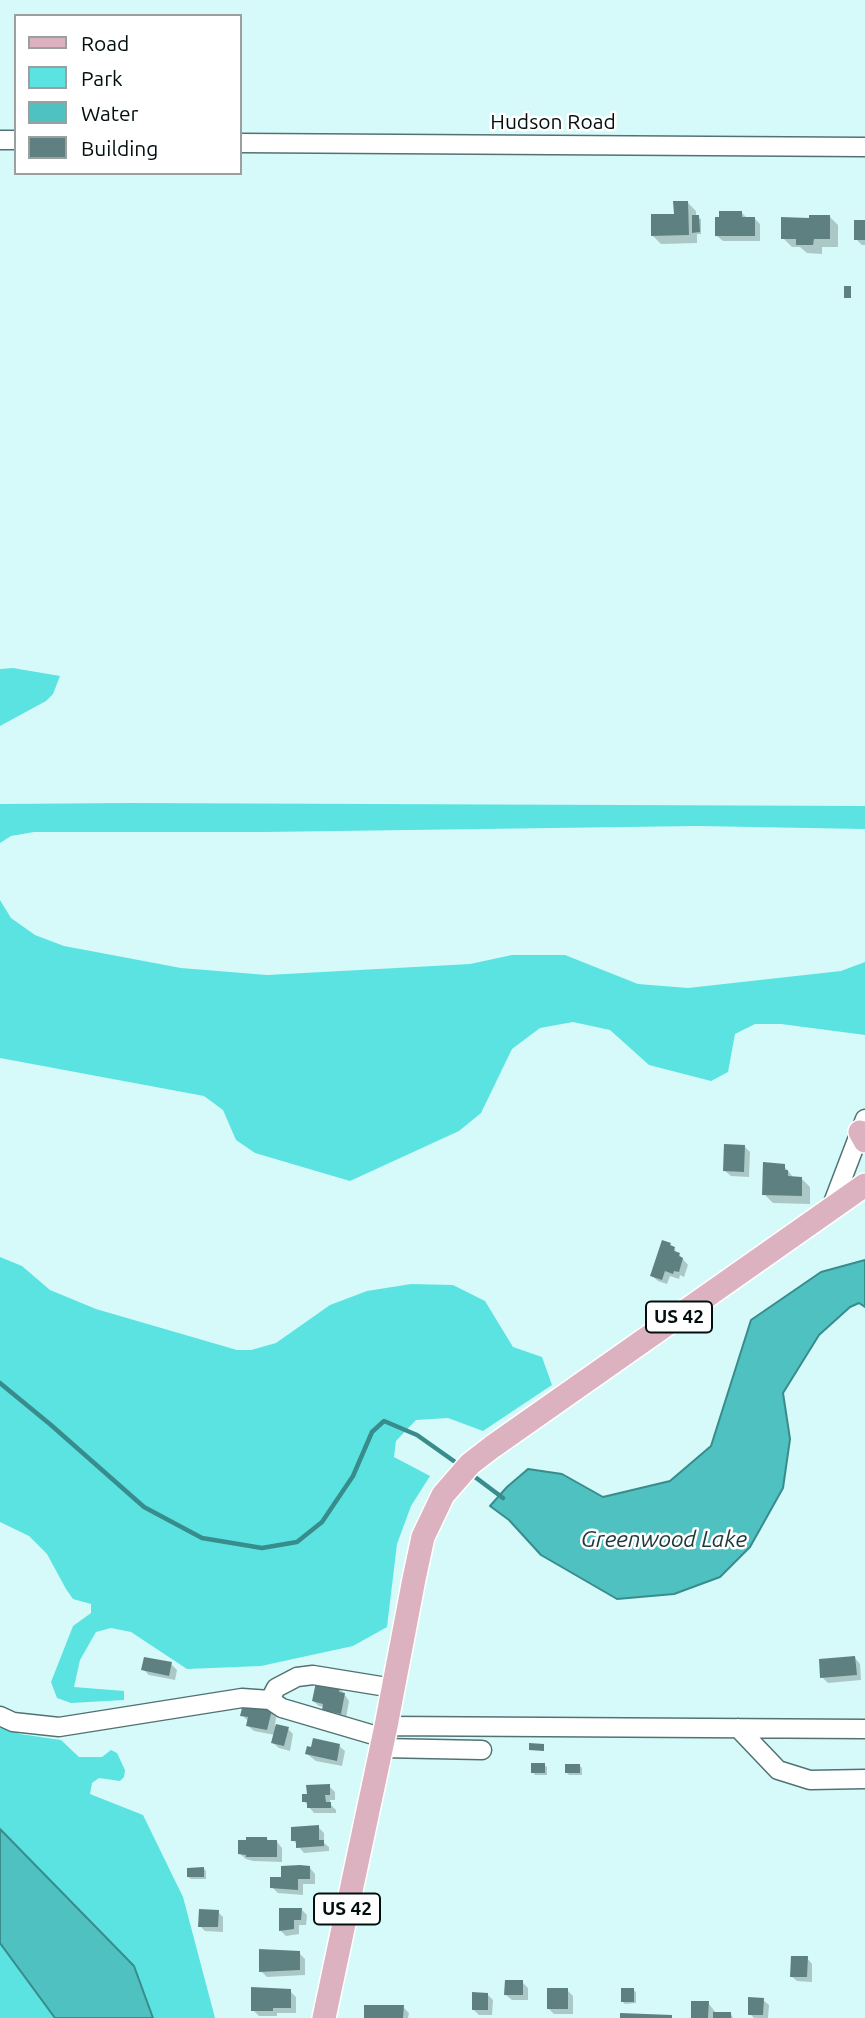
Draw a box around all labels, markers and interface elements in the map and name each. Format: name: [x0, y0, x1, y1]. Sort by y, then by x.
legend: [14, 14, 242, 175]
text: Road: [81, 31, 129, 55]
text: Park: [81, 66, 123, 90]
text: Water: [81, 101, 139, 125]
street label: Hudson Road: [490, 109, 616, 135]
text: Building: [81, 136, 158, 160]
road number: US 42: [646, 1302, 712, 1332]
water label: Greenwood Lake: [581, 1525, 747, 1553]
road number: US 42: [314, 1894, 380, 1924]

